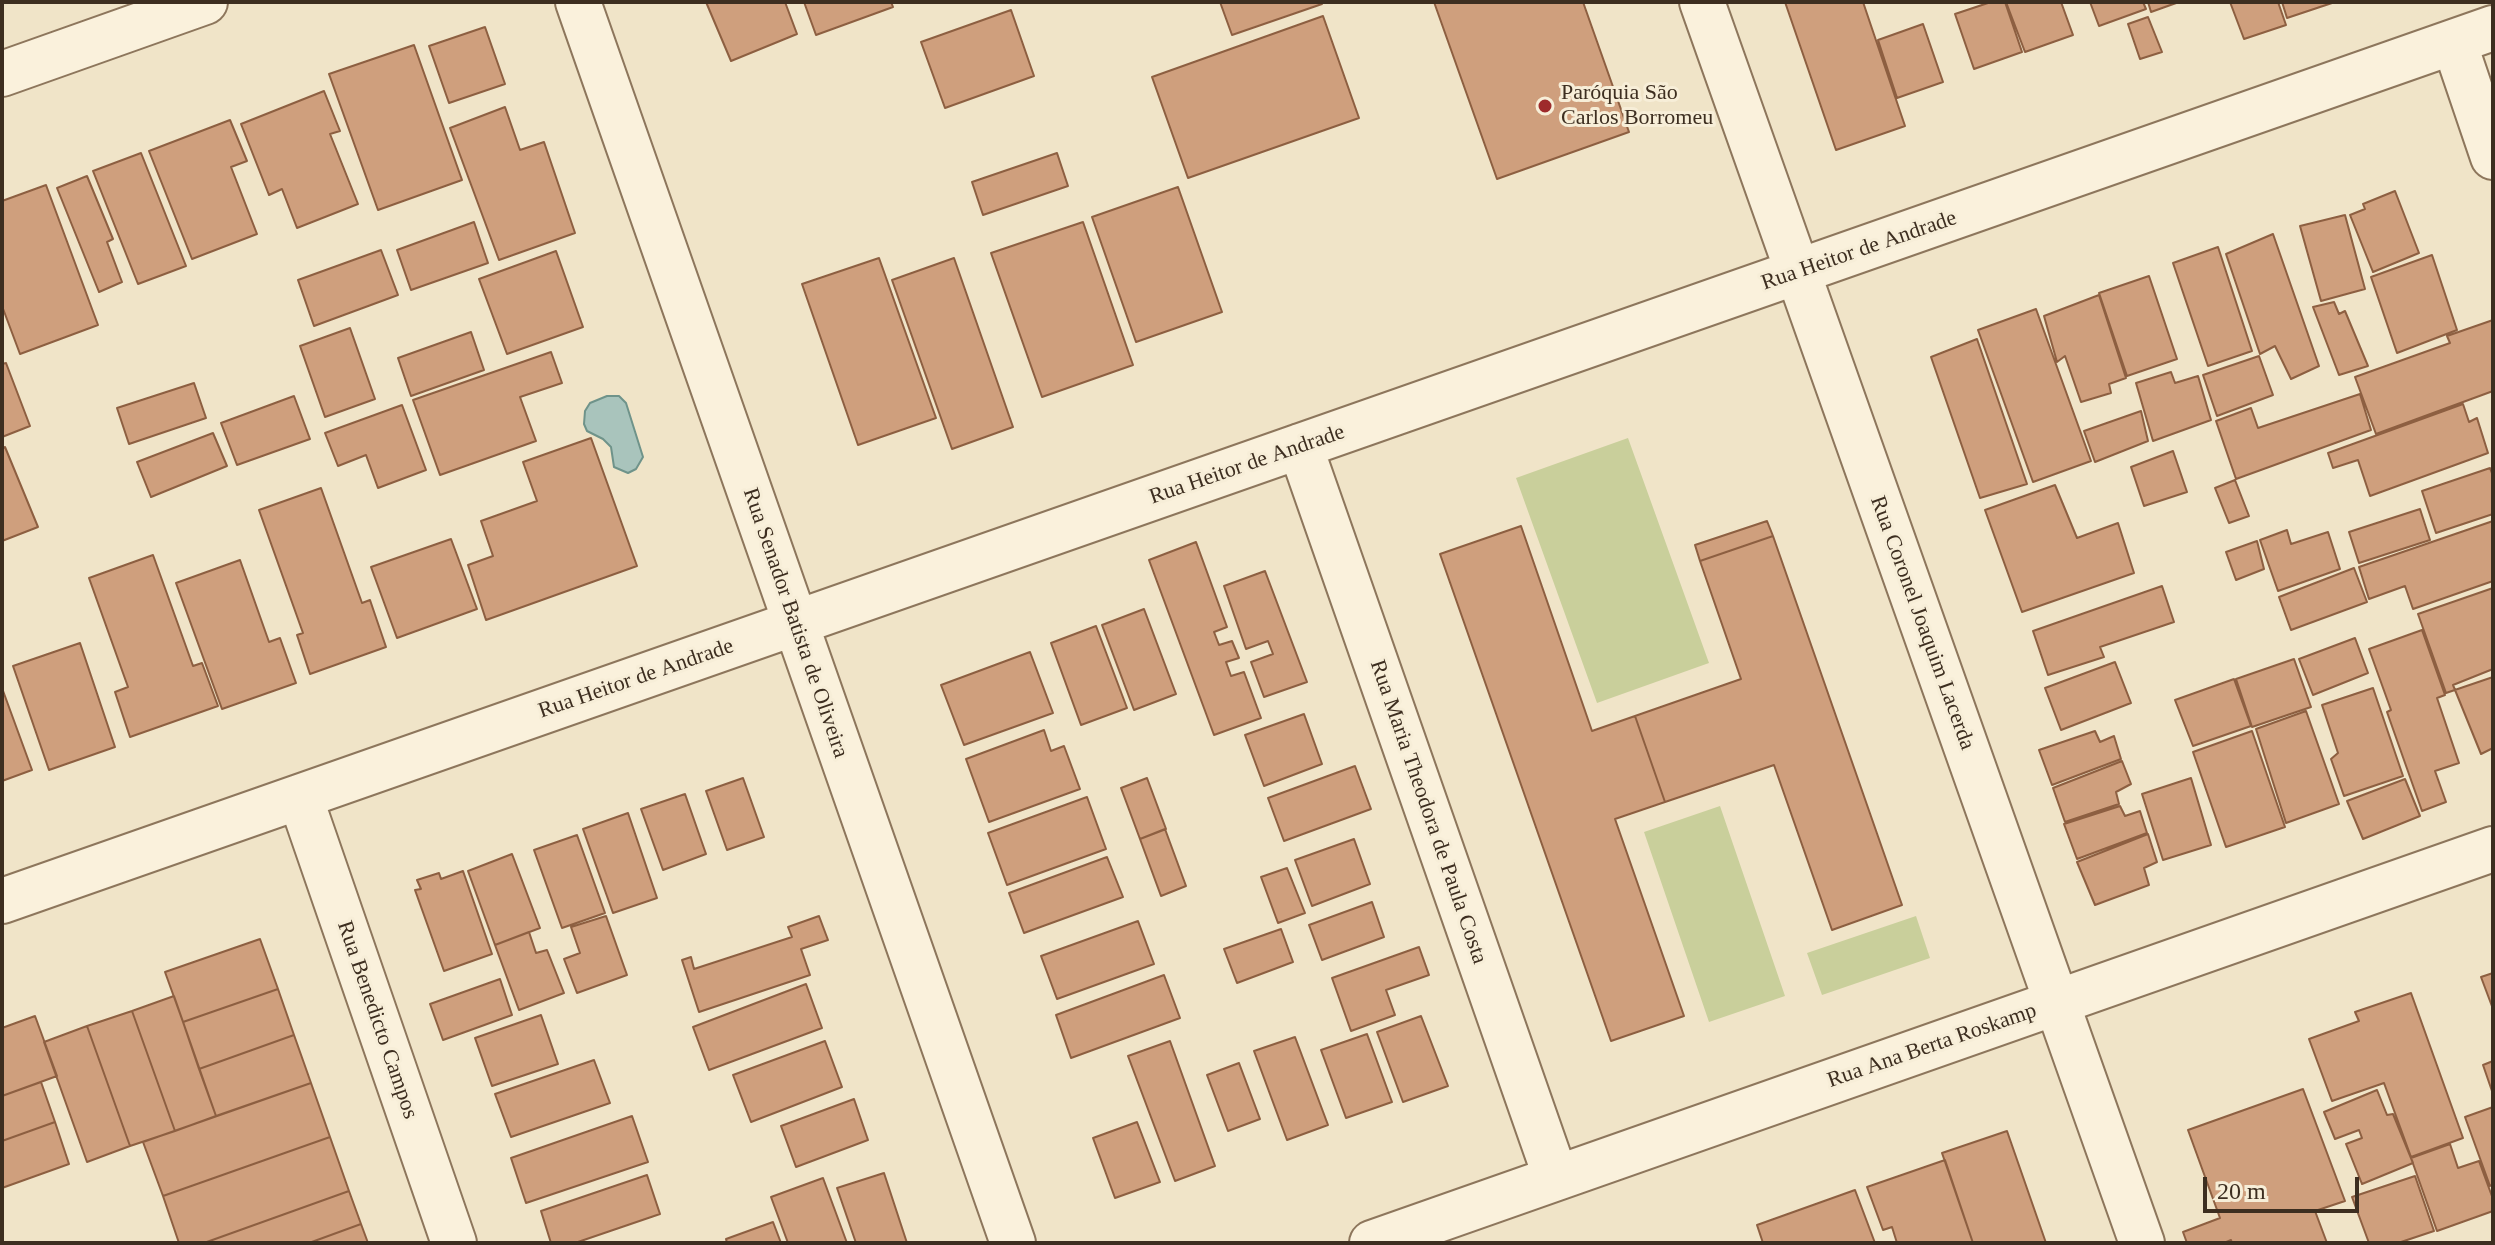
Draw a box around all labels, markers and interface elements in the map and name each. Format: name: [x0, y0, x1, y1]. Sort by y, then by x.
place label: Paróquia São Carlos Borromeu: [1561, 80, 1713, 132]
marker: Paróquia São Carlos Borromeu: [1536, 97, 1554, 115]
street label: Rua Heitor de Andrade: [1758, 205, 1960, 297]
street label: Rua Heitor de Andrade: [1146, 419, 1348, 511]
street label: Rua Senador Batista de Oliveira: [736, 485, 854, 761]
street label: Rua Coronel Joaquim Lacerda: [1864, 492, 1980, 754]
street label: Rua Heitor de Andrade: [535, 633, 737, 725]
street label: Rua Maria Theodora de Paula Costa: [1364, 657, 1492, 967]
street label: Rua Benedicto Campos: [331, 917, 423, 1123]
street label: Rua Ana Berta Roskamp: [1824, 998, 2040, 1094]
scale bar: [2207, 1161, 2363, 1211]
text: 20 m: [2217, 1178, 2266, 1204]

